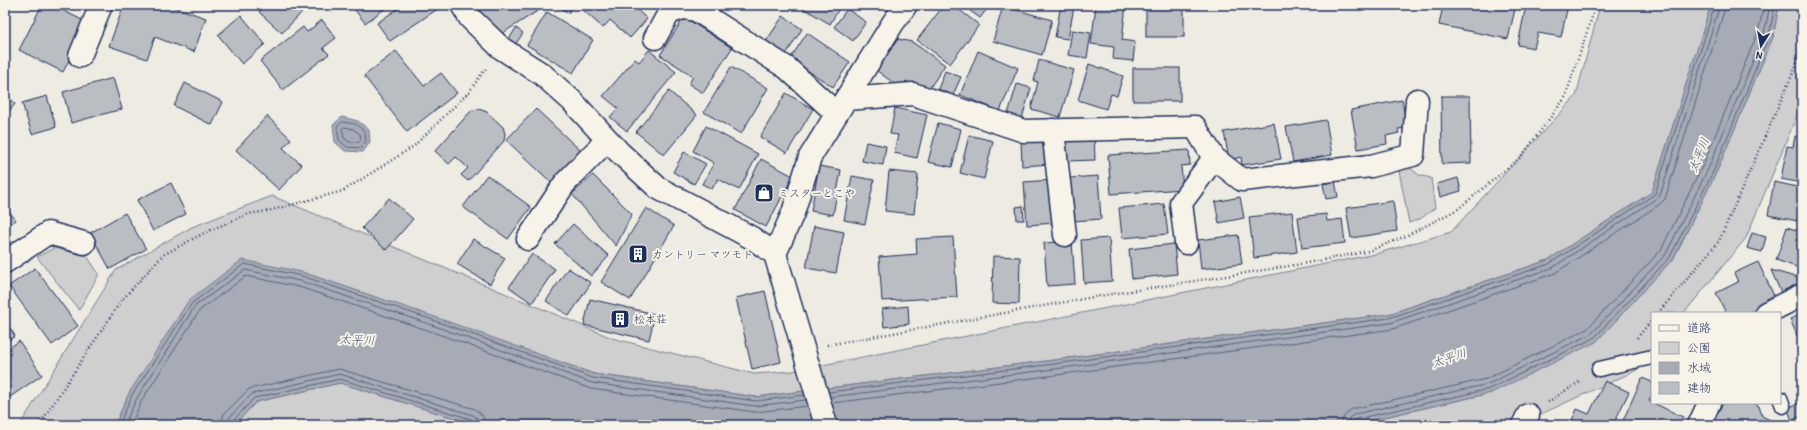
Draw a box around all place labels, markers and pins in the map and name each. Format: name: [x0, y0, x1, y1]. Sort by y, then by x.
shop icon: ミスターとこや: [753, 182, 775, 204]
place label: ミスターとこや: [778, 186, 855, 200]
building icon: カントリー マツモト: [627, 243, 649, 265]
place label: カントリー マツモト: [652, 247, 754, 261]
building icon: 松本荘: [609, 308, 631, 330]
place label: 松本荘: [634, 312, 667, 326]

